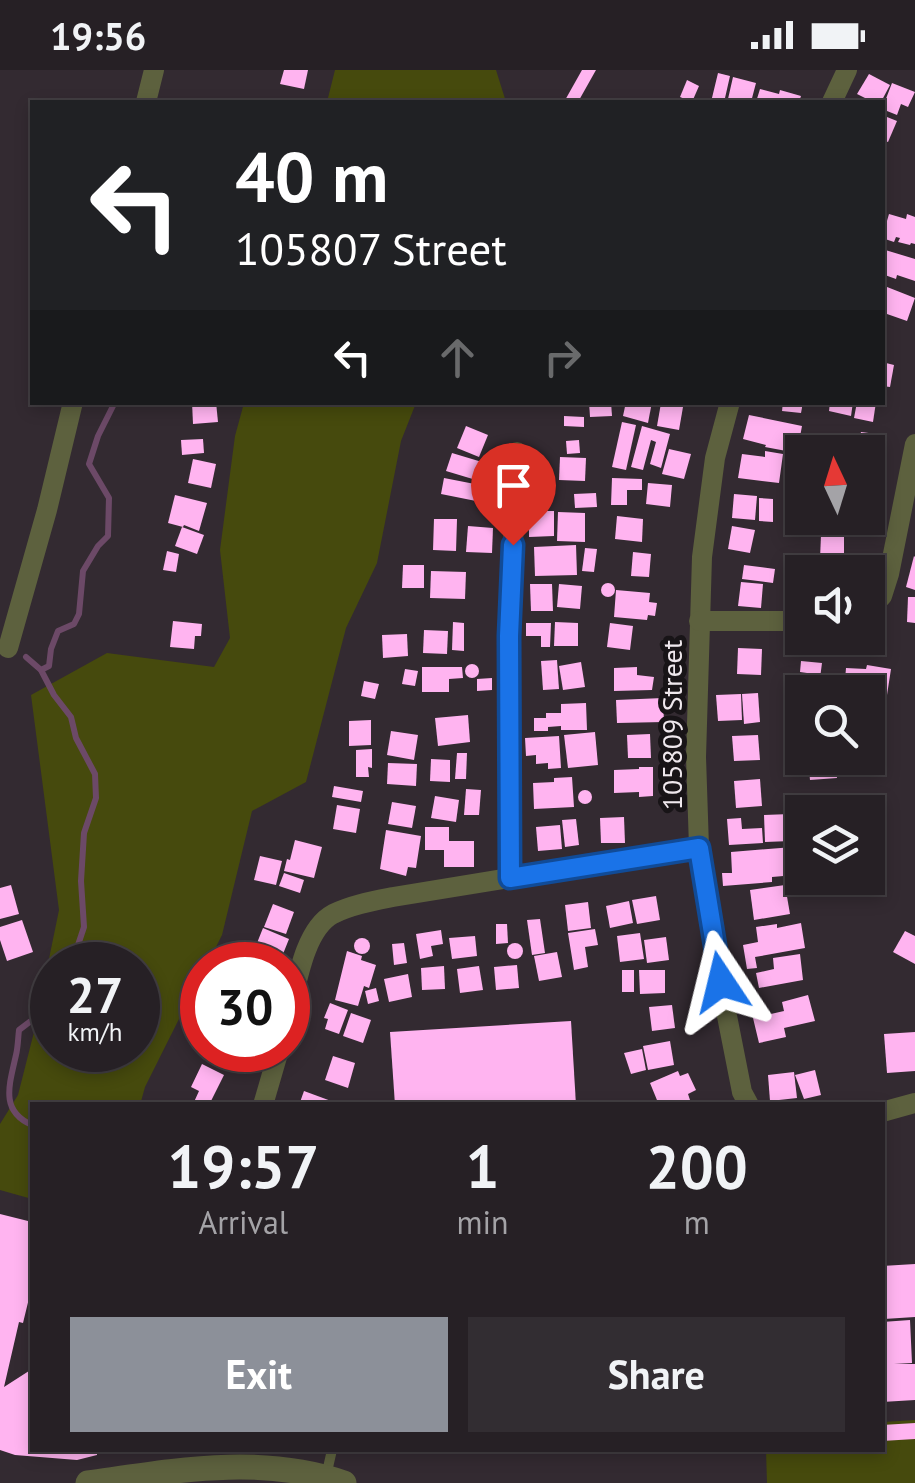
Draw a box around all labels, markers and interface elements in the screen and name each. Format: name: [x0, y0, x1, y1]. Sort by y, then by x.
text: 19:56: [50, 11, 146, 60]
text: 40 m: [235, 131, 388, 221]
icon: left: [70, 140, 200, 270]
text: 105807 Street: [235, 219, 507, 277]
icon: left: [325, 330, 380, 385]
icon: ahead: [430, 330, 485, 385]
icon: right: [535, 330, 590, 385]
north arrow: [785, 435, 885, 535]
map controls: [785, 435, 885, 895]
pin: [471, 443, 556, 546]
icon: arrive: [486, 458, 541, 513]
button: sound: [785, 555, 885, 655]
street label: 105809 Street: [653, 639, 690, 810]
button: search: [785, 675, 885, 775]
button: layers: [785, 795, 885, 895]
position arrow: [669, 930, 773, 1034]
speed limit sign: 30: [180, 942, 310, 1072]
text: 27: [67, 962, 123, 1027]
text: km/h: [68, 1016, 122, 1048]
text: 19:57: [167, 1127, 319, 1205]
text: 1: [466, 1127, 500, 1205]
text: 200: [646, 1127, 748, 1205]
text: Arrival: [198, 1201, 288, 1243]
text: min: [457, 1201, 509, 1243]
text: m: [684, 1201, 710, 1243]
button: Exit: [70, 1317, 448, 1432]
button: Share: [468, 1317, 845, 1432]

